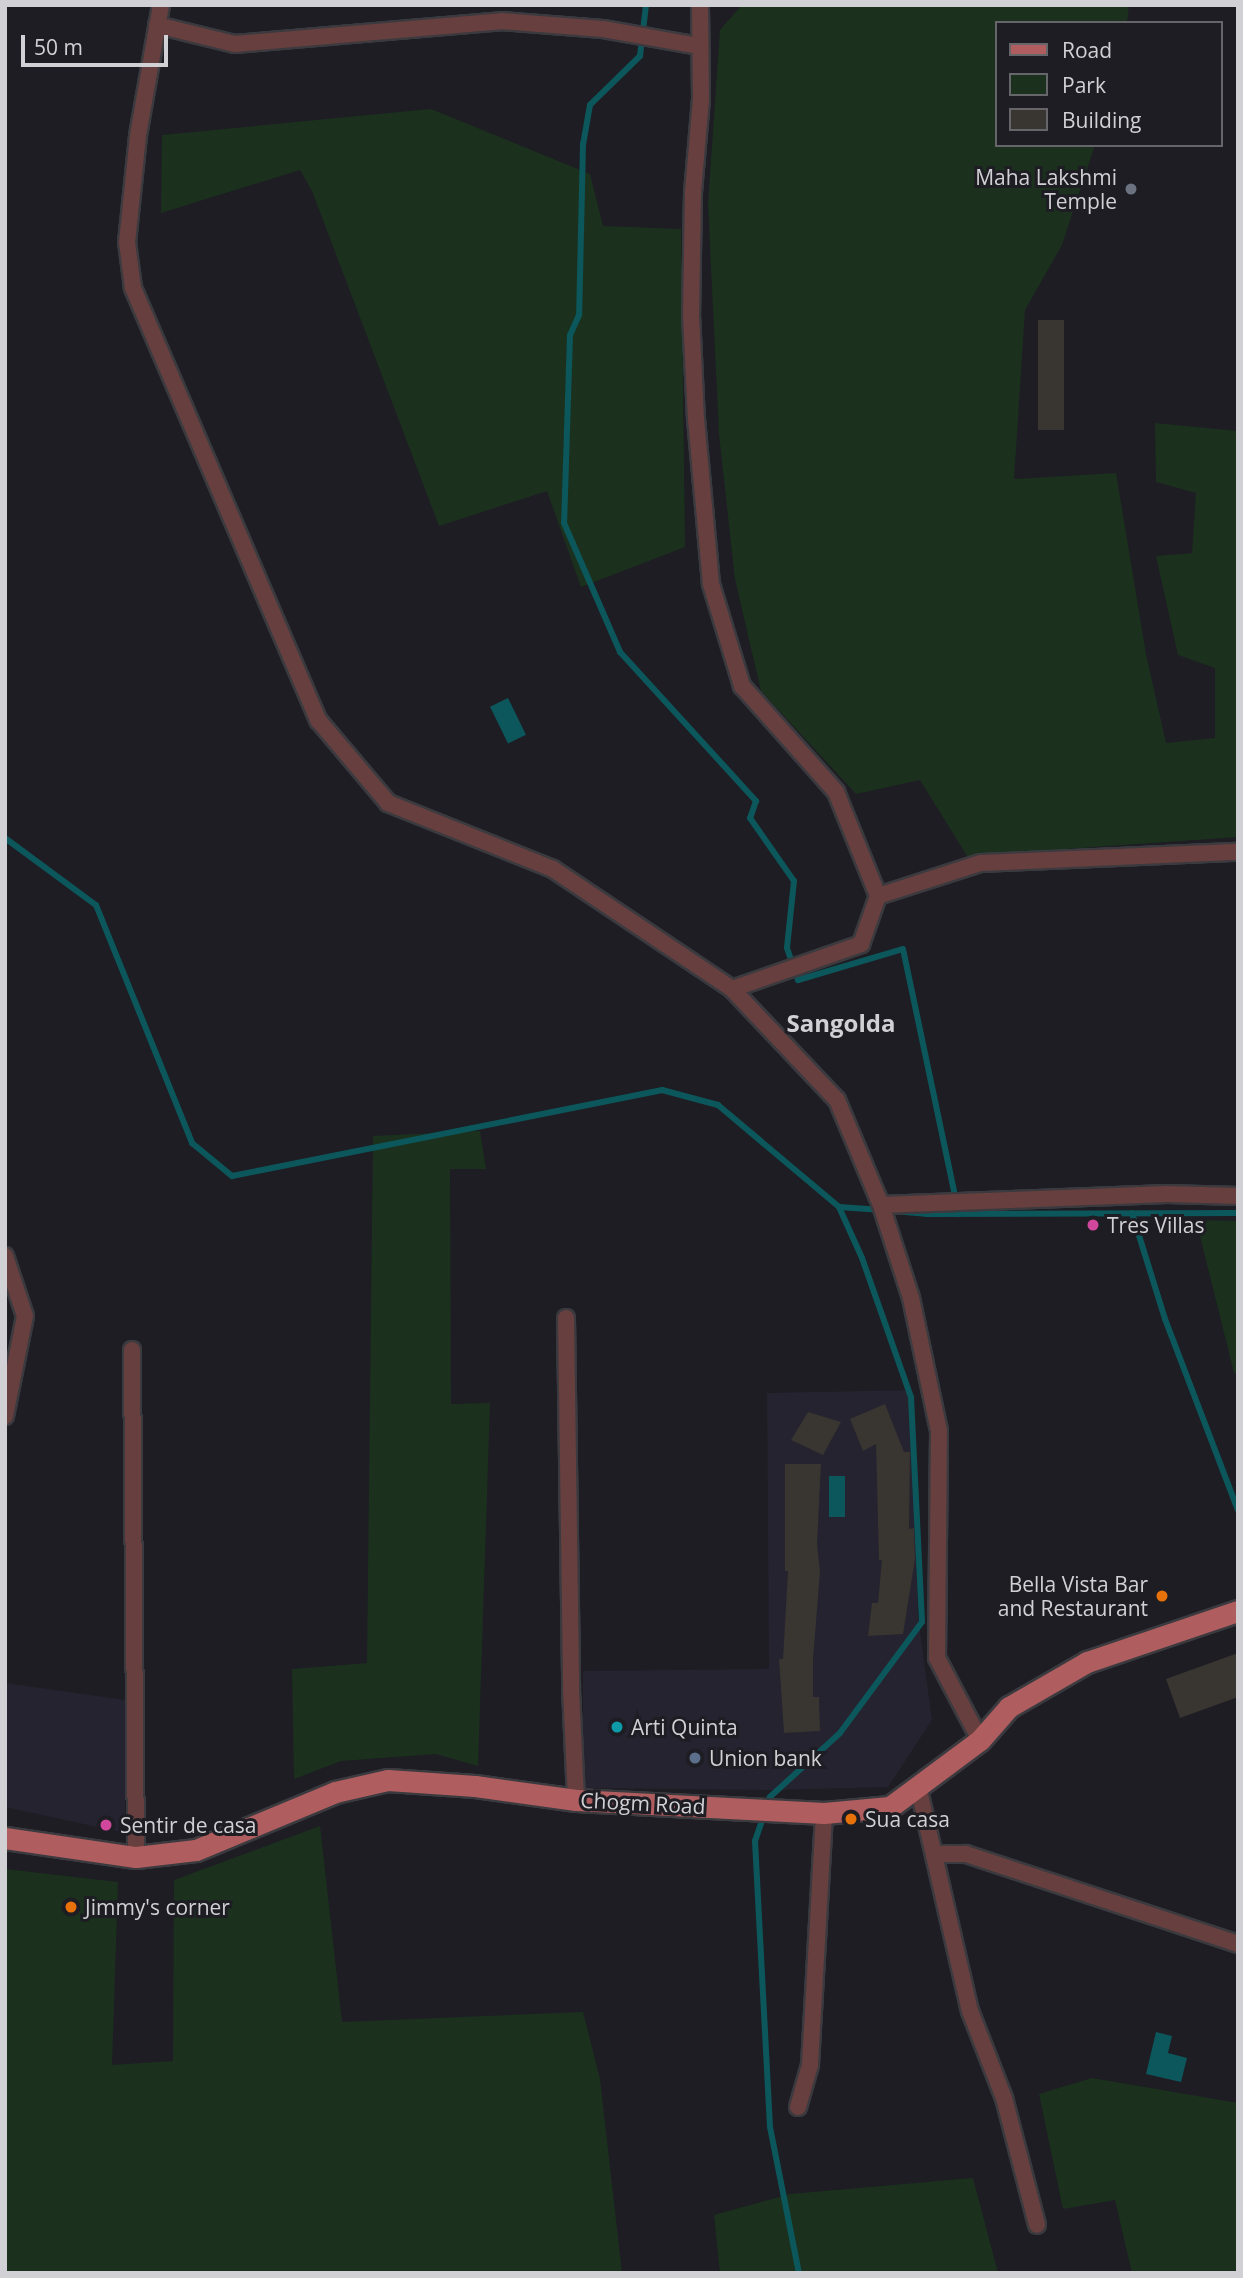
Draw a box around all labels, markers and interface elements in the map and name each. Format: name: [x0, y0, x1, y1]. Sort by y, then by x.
scale bar: [24, 21, 172, 65]
legend: [995, 21, 1222, 147]
text: 50 m: [34, 33, 83, 61]
text: Road: [1062, 36, 1112, 64]
text: Park: [1062, 71, 1106, 99]
text: Building: [1062, 106, 1141, 134]
place label: Maha Lakshmi Temple: [975, 164, 1117, 214]
marker: Maha Lakshmi Temple: [1123, 181, 1139, 197]
district label: Sangolda: [787, 1009, 895, 1037]
place label: Tres Villas: [1107, 1212, 1205, 1238]
marker: Tres Villas: [1085, 1217, 1101, 1233]
place label: Bella Vista Bar and Restaurant: [998, 1571, 1148, 1621]
marker: Bella Vista Bar and Restaurant: [1154, 1588, 1170, 1604]
place label: Arti Quinta: [631, 1714, 738, 1740]
marker: Arti Quinta: [609, 1719, 625, 1735]
place label: Union bank: [709, 1745, 822, 1771]
marker: Union bank: [687, 1750, 703, 1766]
street label: Chogm Road: [580, 1787, 706, 1819]
place label: Sua casa: [865, 1806, 950, 1832]
marker: Sua casa: [843, 1811, 859, 1827]
place label: Sentir de casa: [120, 1812, 257, 1838]
marker: Sentir de casa: [98, 1817, 114, 1833]
place label: Jimmy's corner: [85, 1894, 230, 1920]
marker: Jimmy's corner: [63, 1899, 79, 1915]

